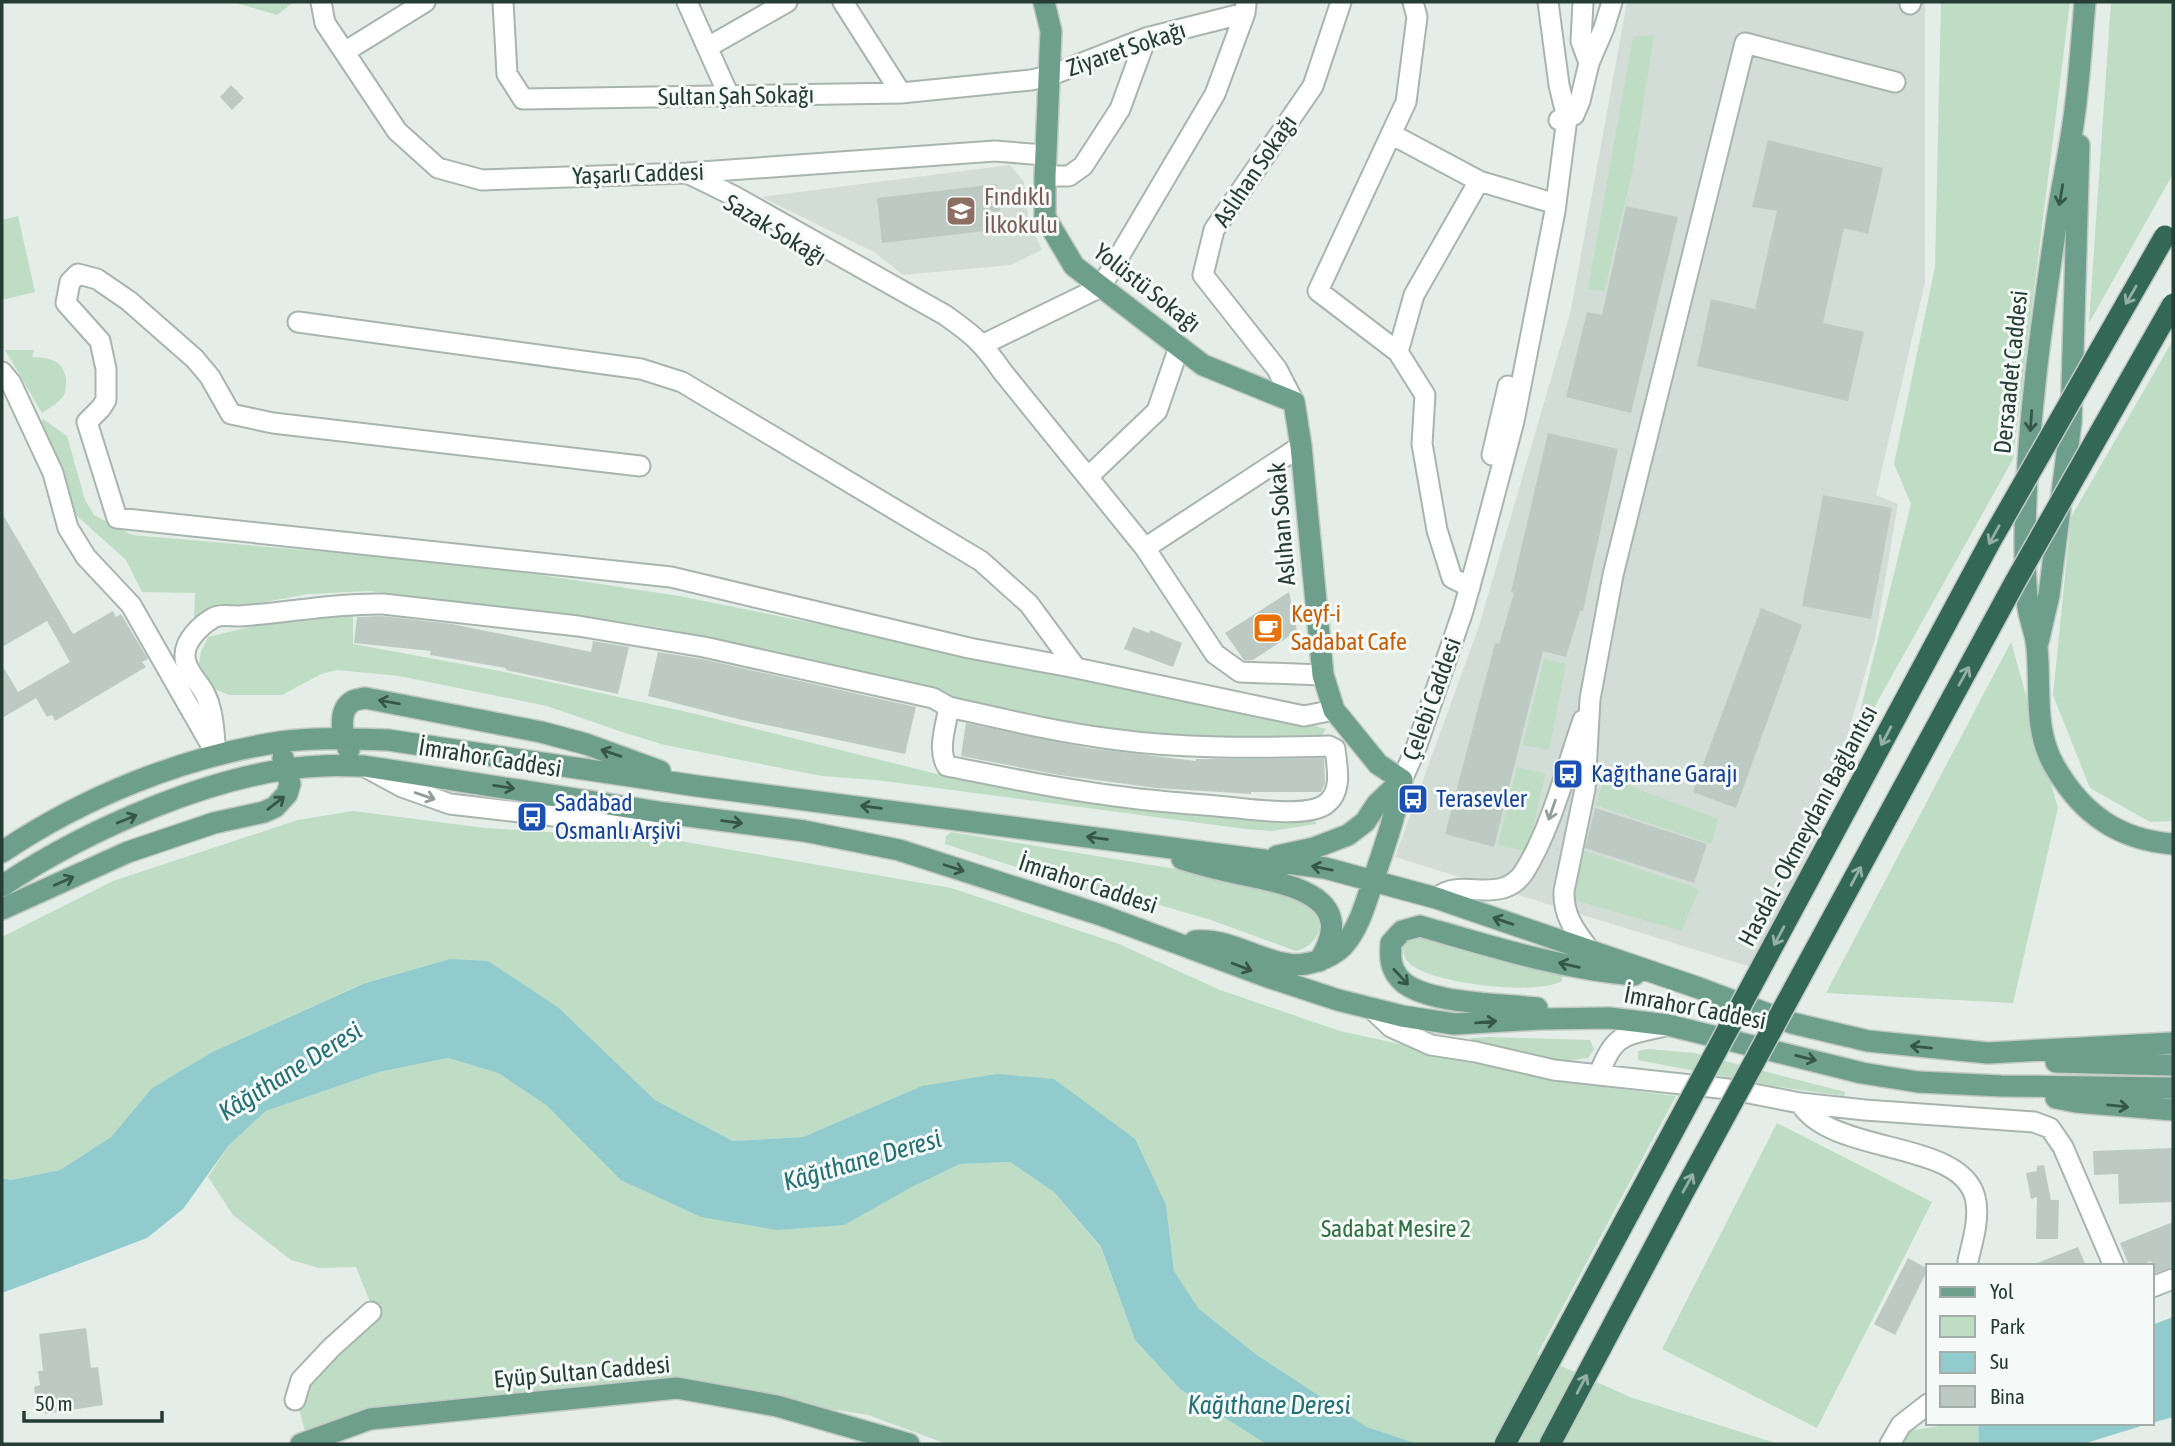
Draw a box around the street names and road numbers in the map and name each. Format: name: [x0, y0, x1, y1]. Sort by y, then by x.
street label: Ziyaret Sokağı: [1063, 16, 1189, 82]
street label: Sultan Şah Sokağı: [658, 81, 814, 110]
street label: Aslıhan Sokağı: [1207, 110, 1302, 232]
street label: Yaşarlı Caddesi: [572, 158, 704, 189]
street label: Sazak Sokağı: [720, 189, 831, 270]
street label: Yolüstü Sokağı: [1089, 238, 1206, 338]
street label: Dersaadet Caddesi: [1988, 289, 2033, 455]
street label: Aslıhan Sokak: [1263, 461, 1300, 587]
street label: Çelebi Caddesi: [1397, 634, 1466, 764]
street label: Hasdal - Okmeydanı Bağlantısı: [1733, 701, 1883, 951]
street label: İmrahor Caddesi: [417, 733, 563, 782]
street label: İmrahor Caddesi: [1015, 848, 1161, 919]
street label: İmrahor Caddesi: [1622, 981, 1768, 1035]
street label: Eyüp Sultan Caddesi: [493, 1350, 671, 1393]

